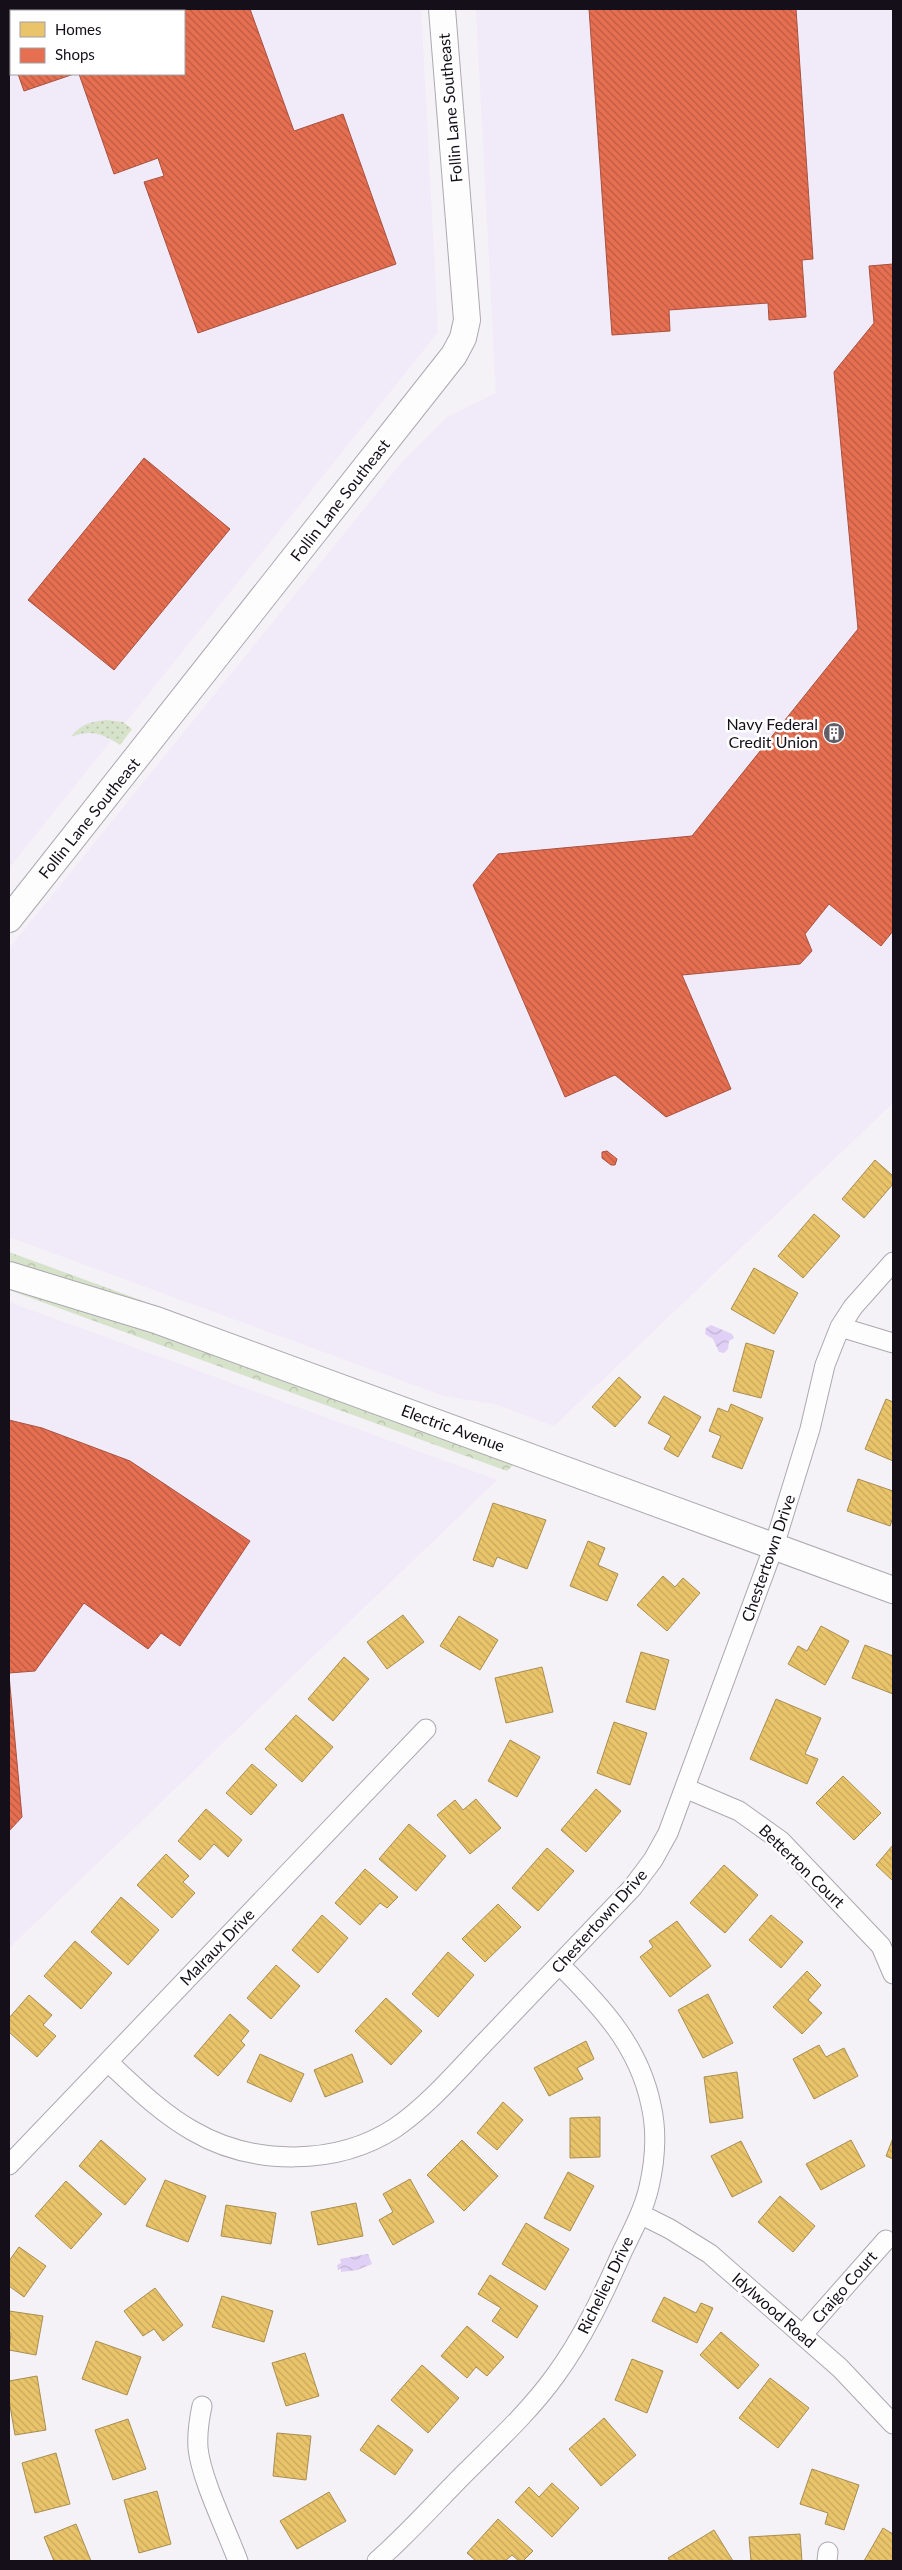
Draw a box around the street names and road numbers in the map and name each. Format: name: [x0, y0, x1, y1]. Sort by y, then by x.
street label: Follin Lane Southeast: [433, 32, 465, 184]
street label: Follin Lane Southeast: [286, 435, 393, 565]
street label: Follin Lane Southeast: [34, 753, 143, 882]
street label: Electric Avenue: [399, 1400, 507, 1455]
street label: Chestertown Drive: [737, 1492, 798, 1624]
street label: Betterton Court: [756, 1820, 849, 1911]
street label: Chestertown Drive: [547, 1865, 650, 1977]
street label: Malraux Drive: [175, 1904, 258, 1989]
street label: Richelieu Drive: [573, 2233, 636, 2337]
street label: Craigo Court: [807, 2246, 880, 2327]
street label: Idylwood Road: [729, 2268, 820, 2351]

